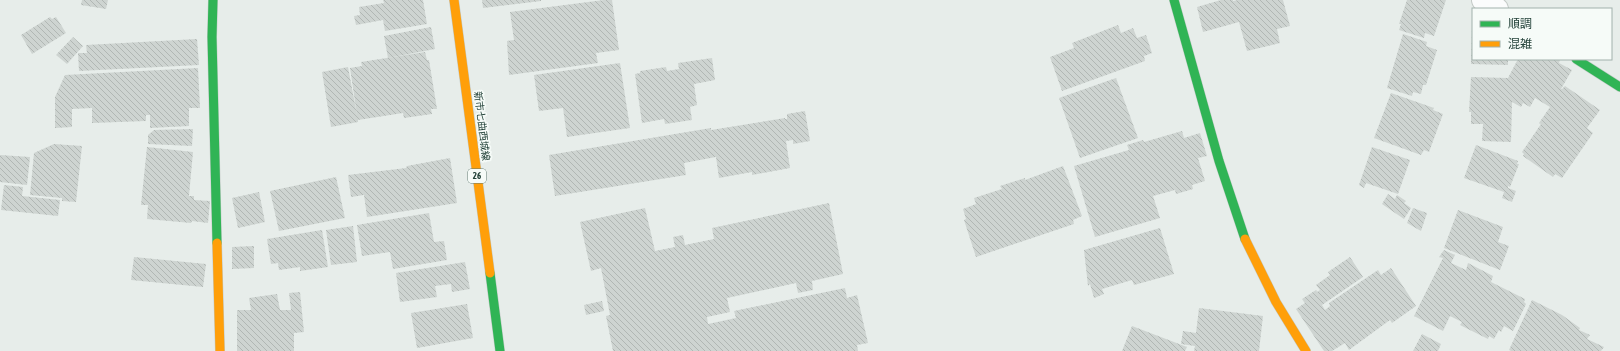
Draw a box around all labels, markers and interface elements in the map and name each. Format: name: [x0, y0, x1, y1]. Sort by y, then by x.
legend: [1472, 8, 1612, 60]
text: 順調: [1508, 17, 1532, 31]
text: 混雑: [1508, 37, 1532, 51]
street label: 新市七曲西城線: [472, 91, 492, 161]
road number: 26: [468, 169, 486, 183]

